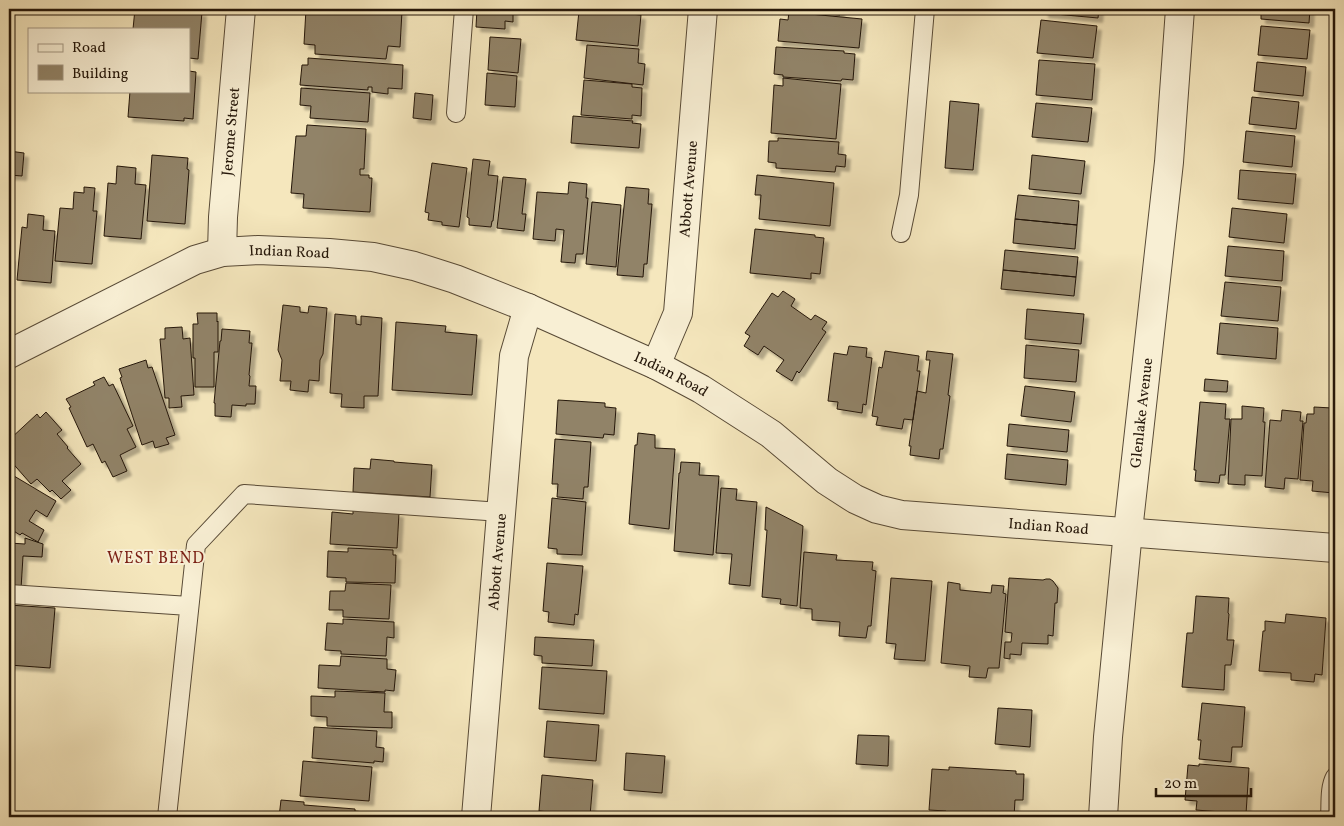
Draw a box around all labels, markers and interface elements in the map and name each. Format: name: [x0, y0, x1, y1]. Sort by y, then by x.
legend: [28, 28, 190, 92]
text: Road: [72, 38, 106, 59]
text: Building: [72, 64, 129, 85]
street label: Jerome Street: [218, 86, 246, 177]
street label: Abbott Avenue: [675, 140, 704, 238]
street label: Indian Road: [249, 241, 330, 265]
street label: Indian Road: [630, 347, 712, 403]
street label: Glenlake Avenue: [1126, 357, 1159, 469]
street label: Abbott Avenue: [484, 513, 513, 611]
street label: Indian Road: [1007, 514, 1089, 541]
district label: WEST BEND: [107, 548, 205, 570]
scale bar: [1156, 766, 1252, 798]
text: 20 m: [1164, 774, 1197, 795]

